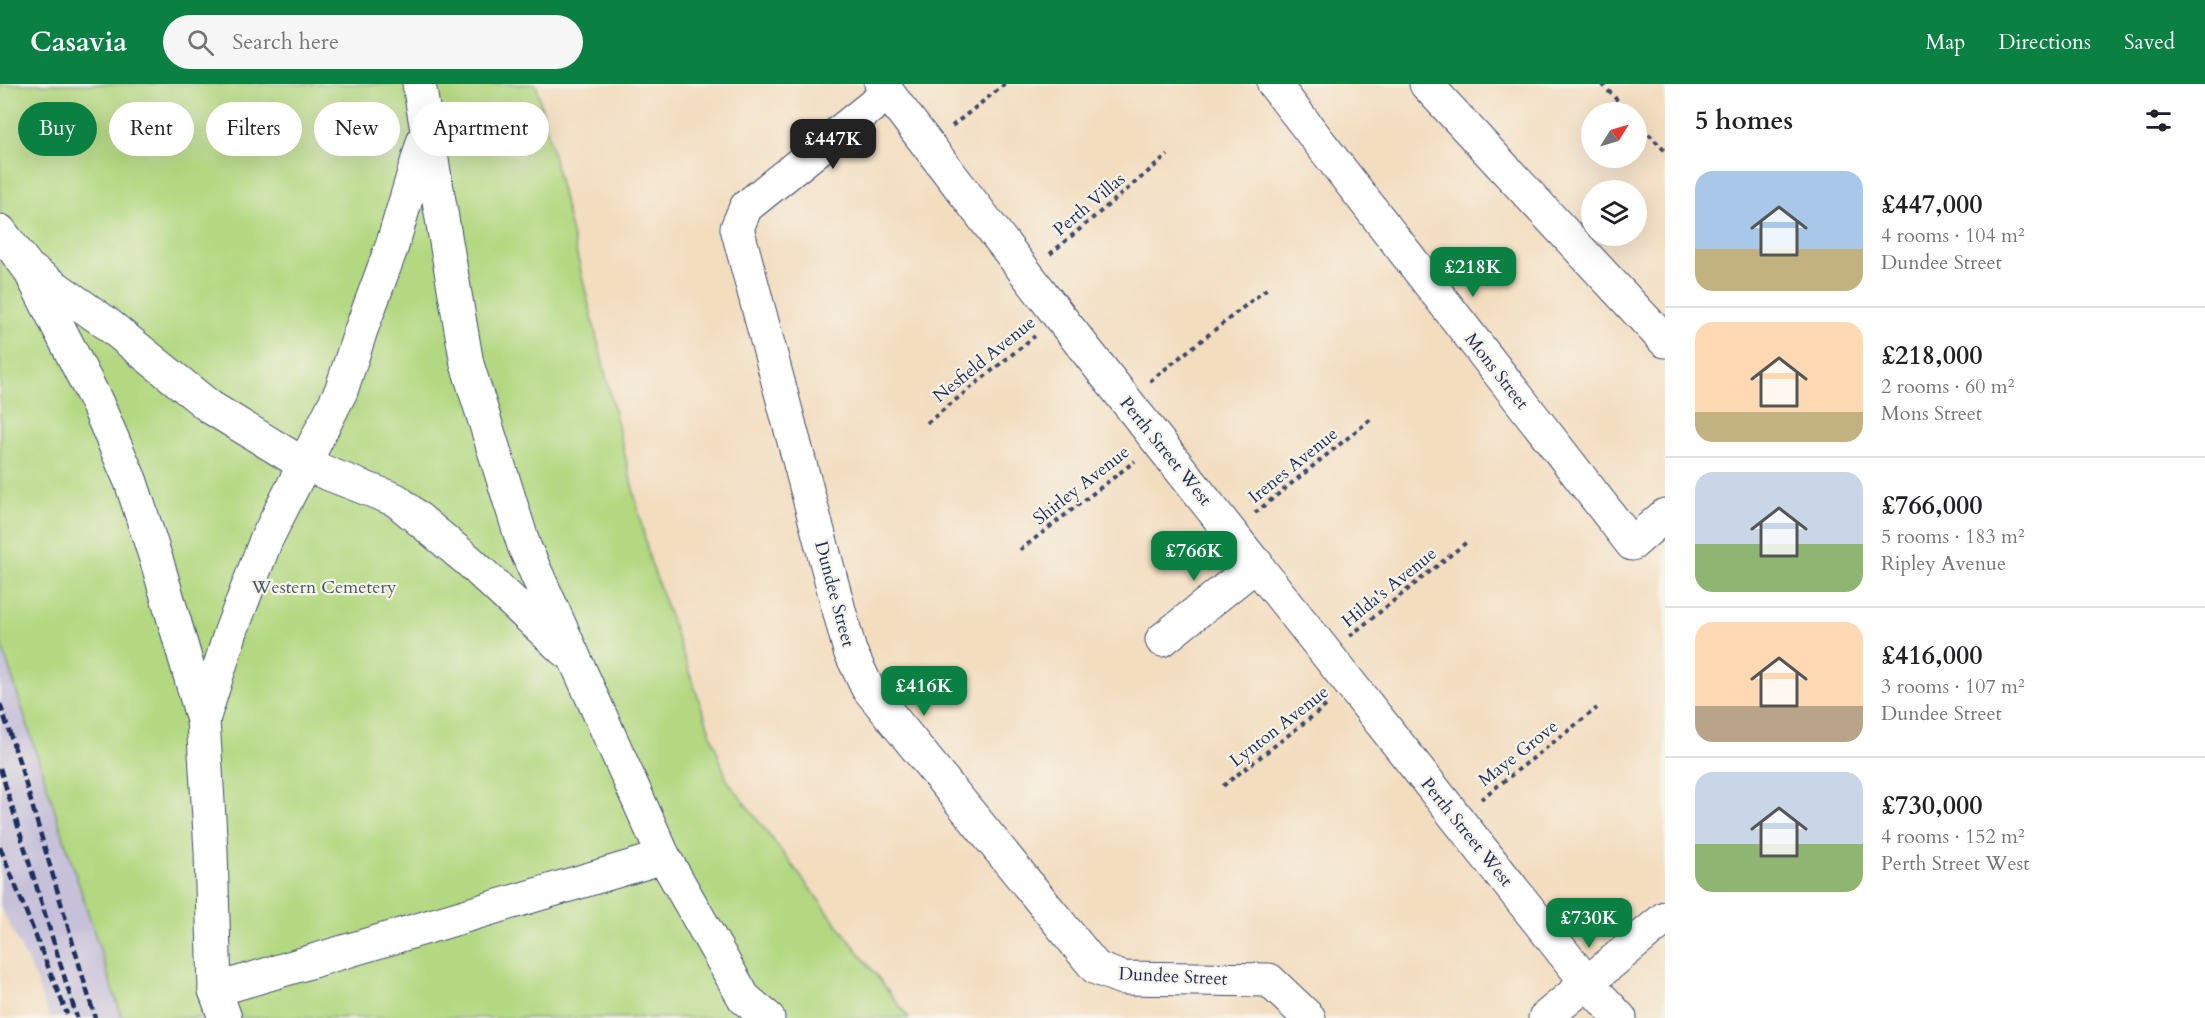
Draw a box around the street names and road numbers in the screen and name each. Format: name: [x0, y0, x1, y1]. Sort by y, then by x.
street label: Perth Villas: [1048, 167, 1131, 242]
street label: Nesfield Avenue: [928, 310, 1041, 409]
street label: Mons Street: [1459, 328, 1535, 415]
street label: Perth Street West: [1114, 392, 1218, 511]
street label: Irenes Avenue: [1243, 422, 1343, 509]
street label: Shirley Avenue: [1028, 440, 1135, 531]
street label: Dundee Street: [808, 538, 861, 650]
street label: Hilda's Avenue: [1337, 541, 1442, 633]
street label: Lynton Avenue: [1225, 680, 1334, 773]
street label: Maye Grove: [1473, 714, 1563, 793]
street label: Perth Street West: [1415, 773, 1519, 892]
street label: Dundee Street: [1118, 961, 1228, 992]

